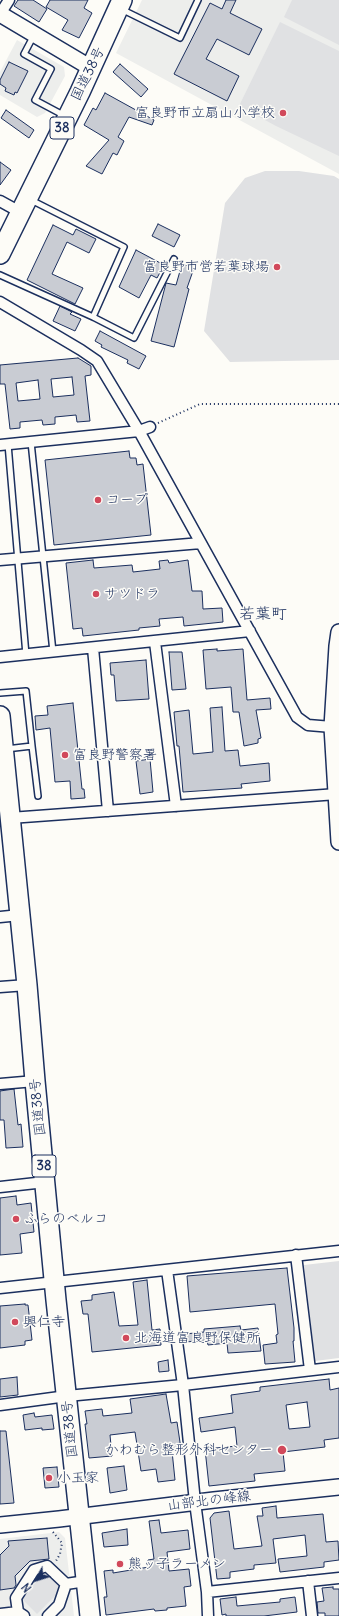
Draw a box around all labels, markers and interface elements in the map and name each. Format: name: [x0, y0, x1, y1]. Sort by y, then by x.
street label: 国道38号: [68, 44, 108, 104]
place label: 富良野市立扇山小学校: [135, 105, 275, 121]
marker: 富良野市立扇山小学校: [278, 108, 288, 118]
road number: 38: [50, 117, 74, 139]
place label: 富良野市営若葉球場: [143, 259, 269, 275]
marker: 富良野市営若葉球場: [272, 262, 282, 272]
place label: コープ: [106, 492, 148, 508]
marker: コープ: [93, 495, 103, 505]
place label: サツドラ: [104, 586, 160, 602]
marker: サツドラ: [91, 589, 101, 599]
district label: 若葉町: [239, 604, 287, 624]
place label: 富良野警察署: [73, 747, 157, 763]
marker: 富良野警察署: [60, 750, 70, 760]
street label: 国道38号: [27, 1077, 49, 1137]
road number: 38: [32, 1155, 56, 1177]
place label: ふらのベルコ: [24, 1211, 108, 1227]
marker: ふらのベルコ: [11, 1214, 21, 1224]
place label: 興仁寺: [23, 1314, 65, 1330]
marker: 興仁寺: [10, 1317, 20, 1327]
place label: 北海道富良野保健所: [134, 1330, 260, 1346]
marker: 北海道富良野保健所: [121, 1333, 131, 1343]
street label: 国道38号: [59, 1399, 81, 1459]
place label: かわむら整形外科センター: [105, 1442, 273, 1458]
marker: かわむら整形外科センター: [276, 1444, 288, 1456]
place label: 小玉家: [57, 1470, 99, 1486]
marker: 小玉家: [44, 1473, 54, 1483]
street label: 山部北の峰線: [166, 1488, 252, 1514]
place label: 熊ッ子ラーメン: [128, 1556, 226, 1572]
marker: 熊ッ子ラーメン: [115, 1559, 125, 1569]
north arrow: [16, 1560, 56, 1600]
text: N: [19, 1580, 35, 1595]

